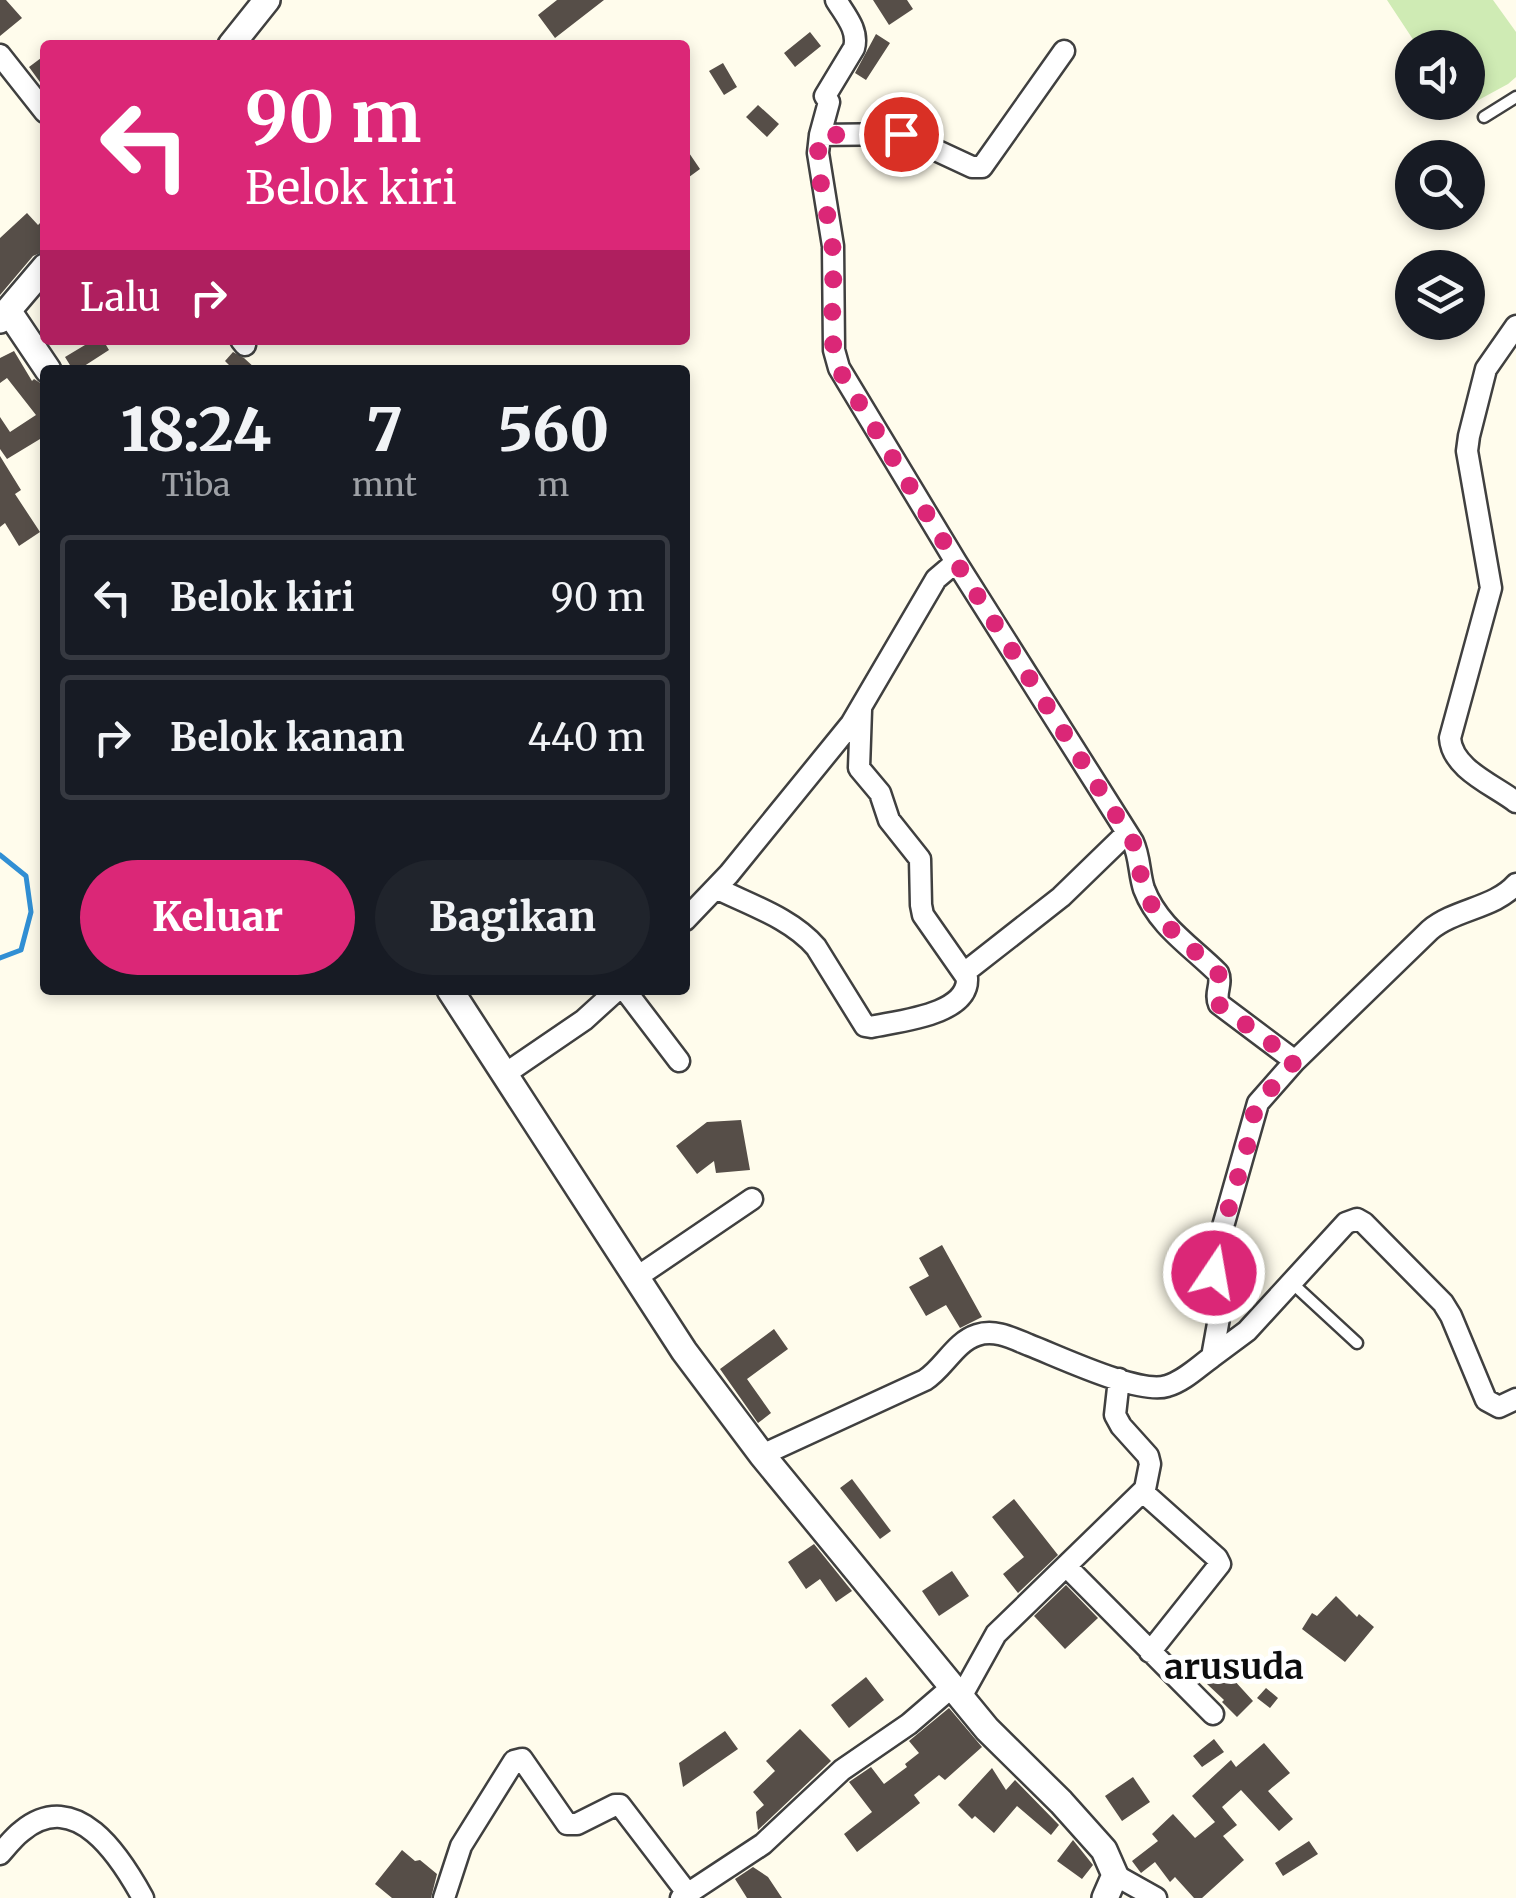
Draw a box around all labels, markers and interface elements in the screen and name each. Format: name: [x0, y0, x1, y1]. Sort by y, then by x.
map controls: [1395, 30, 1485, 340]
button: sound: [1395, 30, 1485, 120]
text: 90 m: [245, 73, 422, 161]
icon: left: [80, 80, 210, 210]
pin: [859, 92, 944, 177]
icon: arrive: [874, 107, 929, 162]
button: search: [1395, 140, 1485, 230]
text: Belok kiri: [245, 160, 457, 216]
button: layers: [1395, 250, 1485, 340]
icon: right: [181, 270, 236, 325]
text: Lalu: [80, 274, 161, 321]
text: 18:24: [121, 392, 271, 467]
text: 7: [366, 392, 403, 467]
text: 560: [498, 392, 609, 467]
text: Tiba: [162, 465, 231, 505]
text: mnt: [352, 465, 417, 505]
text: m: [538, 465, 569, 505]
icon: left: [85, 570, 140, 625]
text: Belok kiri: [170, 574, 354, 621]
text: 90 m: [551, 574, 645, 621]
icon: right: [85, 710, 140, 765]
text: Belok kanan: [170, 714, 405, 761]
text: 440 m: [527, 714, 645, 761]
button: Keluar: [80, 860, 355, 975]
button: Bagikan: [375, 860, 650, 975]
position arrow: [1162, 1221, 1266, 1325]
district label: arusuda: [1164, 1645, 1304, 1689]

